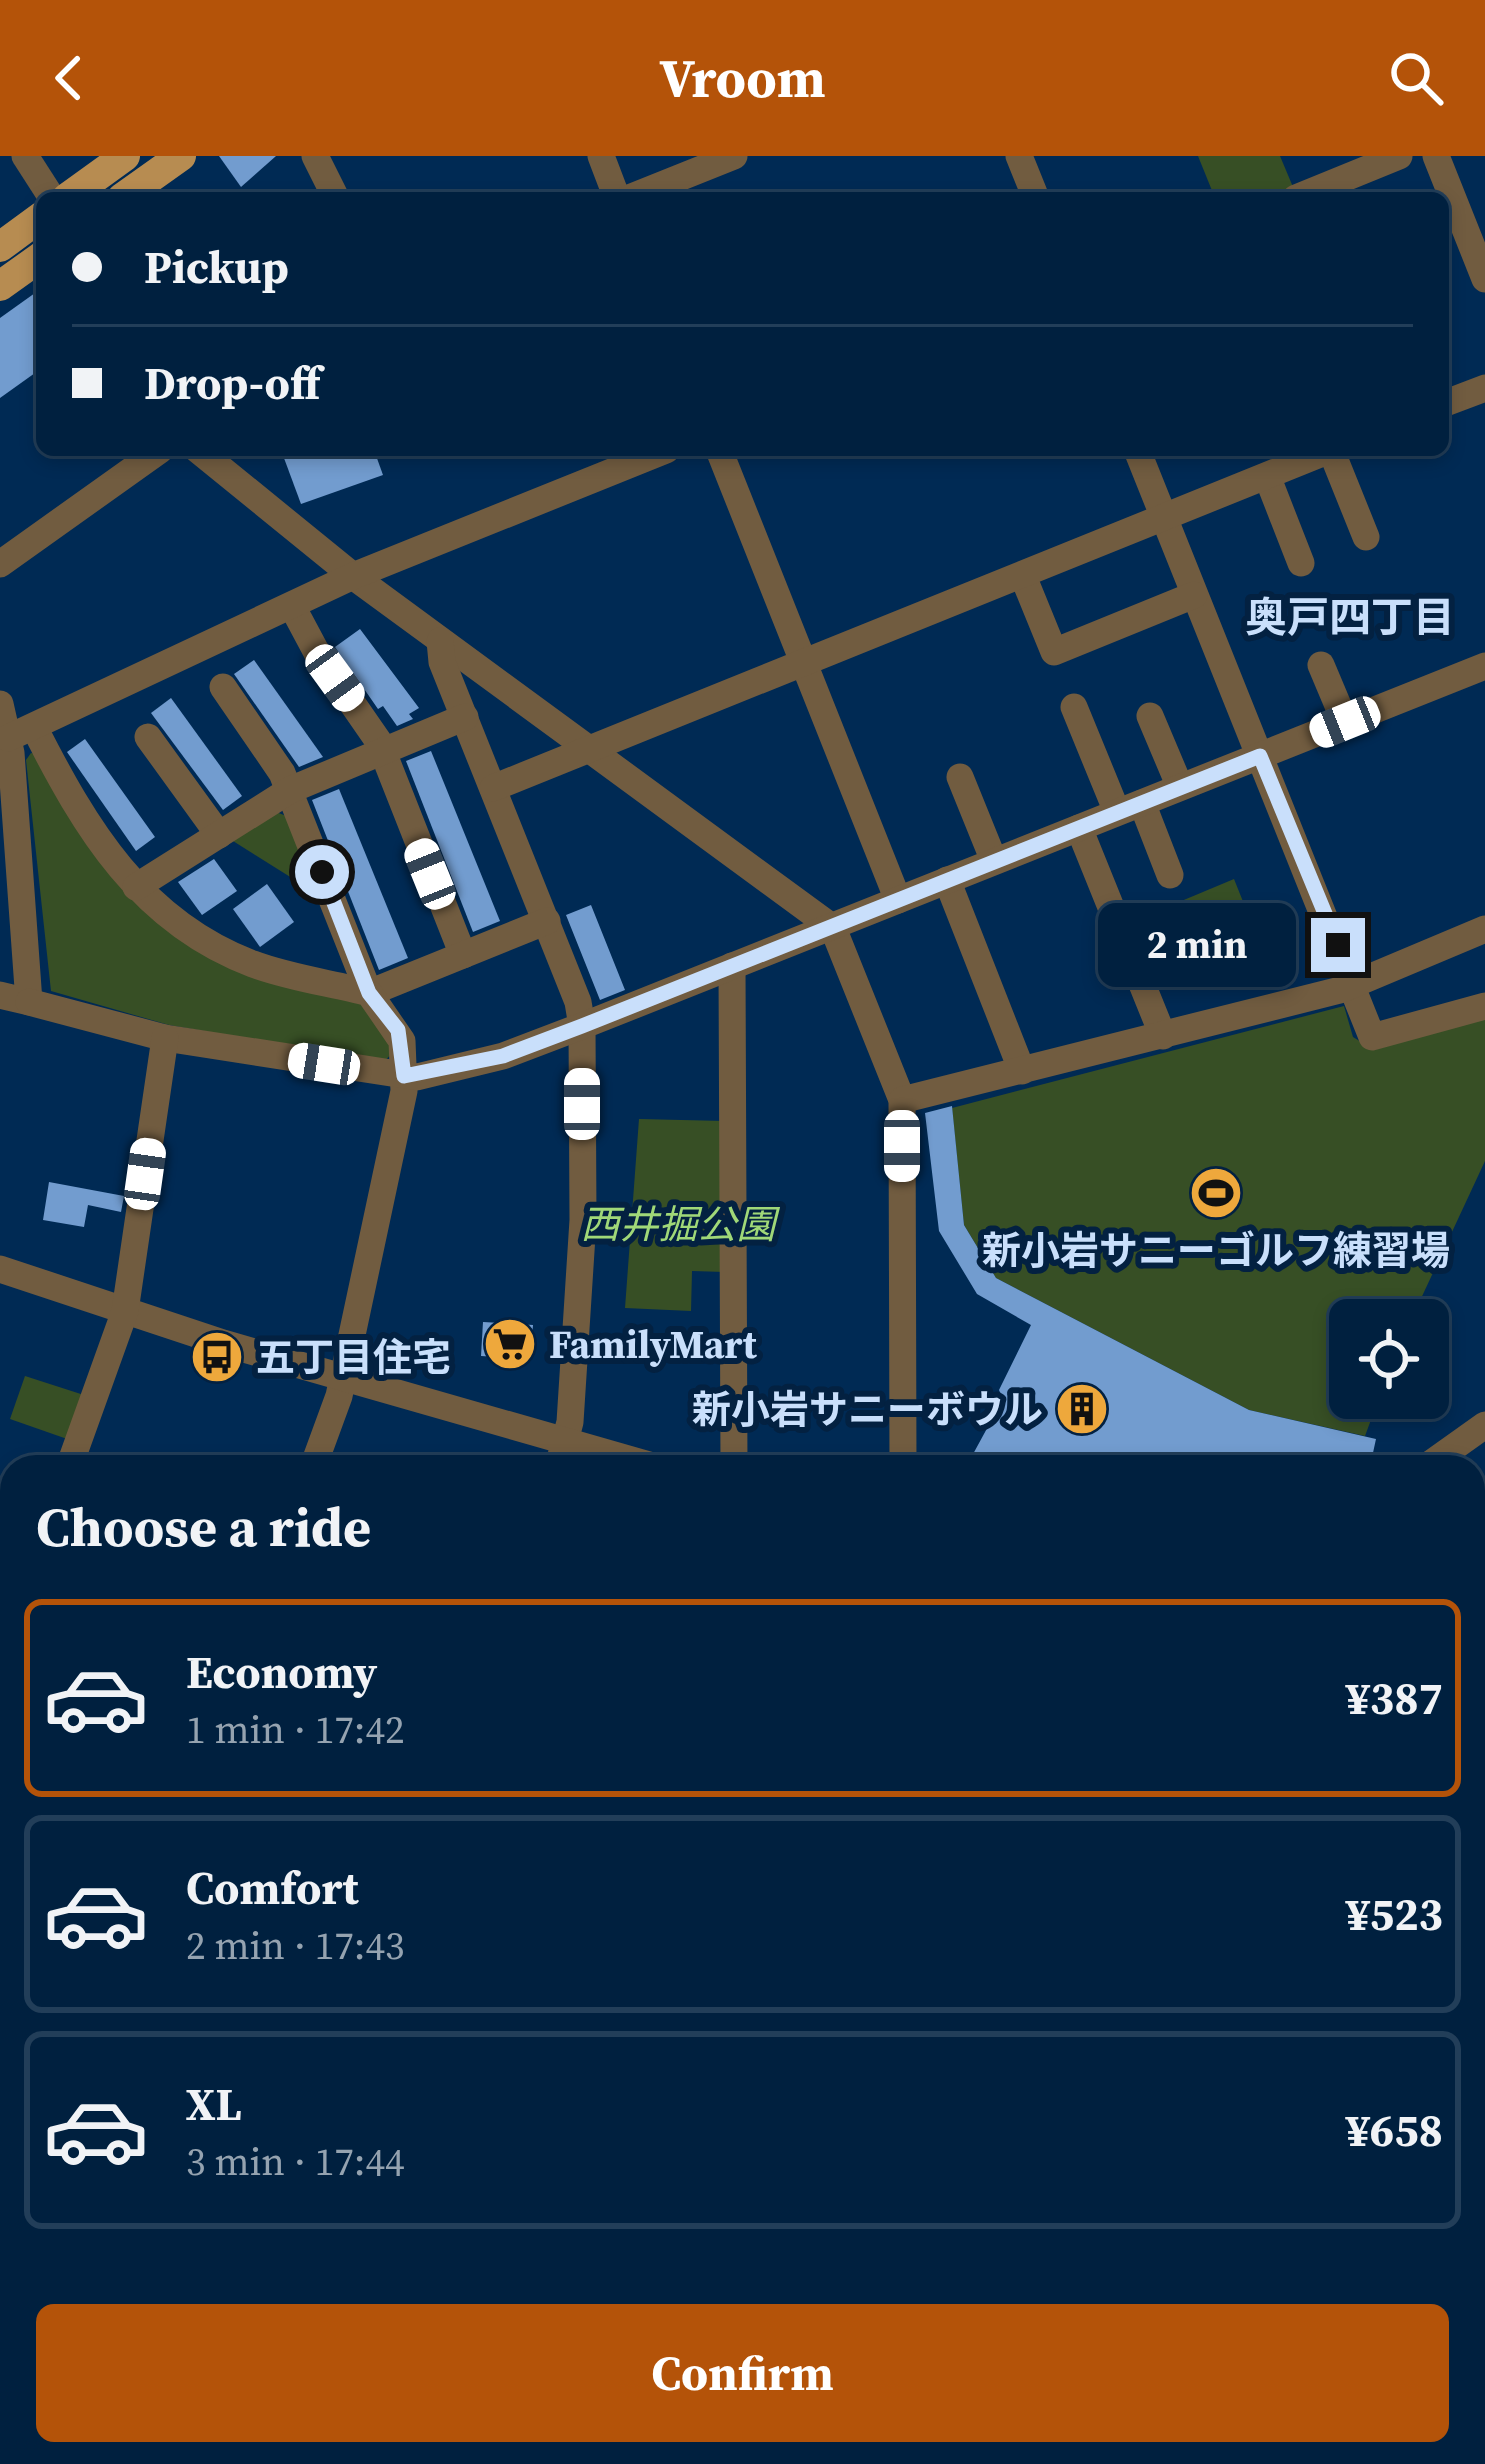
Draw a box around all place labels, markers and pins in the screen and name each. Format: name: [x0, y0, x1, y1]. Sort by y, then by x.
sports icon: 新小岩サニーゴルフ練習場: [1188, 1165, 1244, 1221]
place label: 新小岩サニーゴルフ練習場: [982, 1224, 1450, 1277]
supermarket icon: FamilyMart: [482, 1316, 538, 1372]
place label: FamilyMart: [549, 1318, 758, 1371]
bus stop icon: 五丁目住宅: [189, 1329, 245, 1385]
place label: 五丁目住宅: [256, 1331, 451, 1384]
building icon: 新小岩サニーボウル: [1054, 1381, 1110, 1437]
place label: 新小岩サニーボウル: [692, 1383, 1043, 1436]

